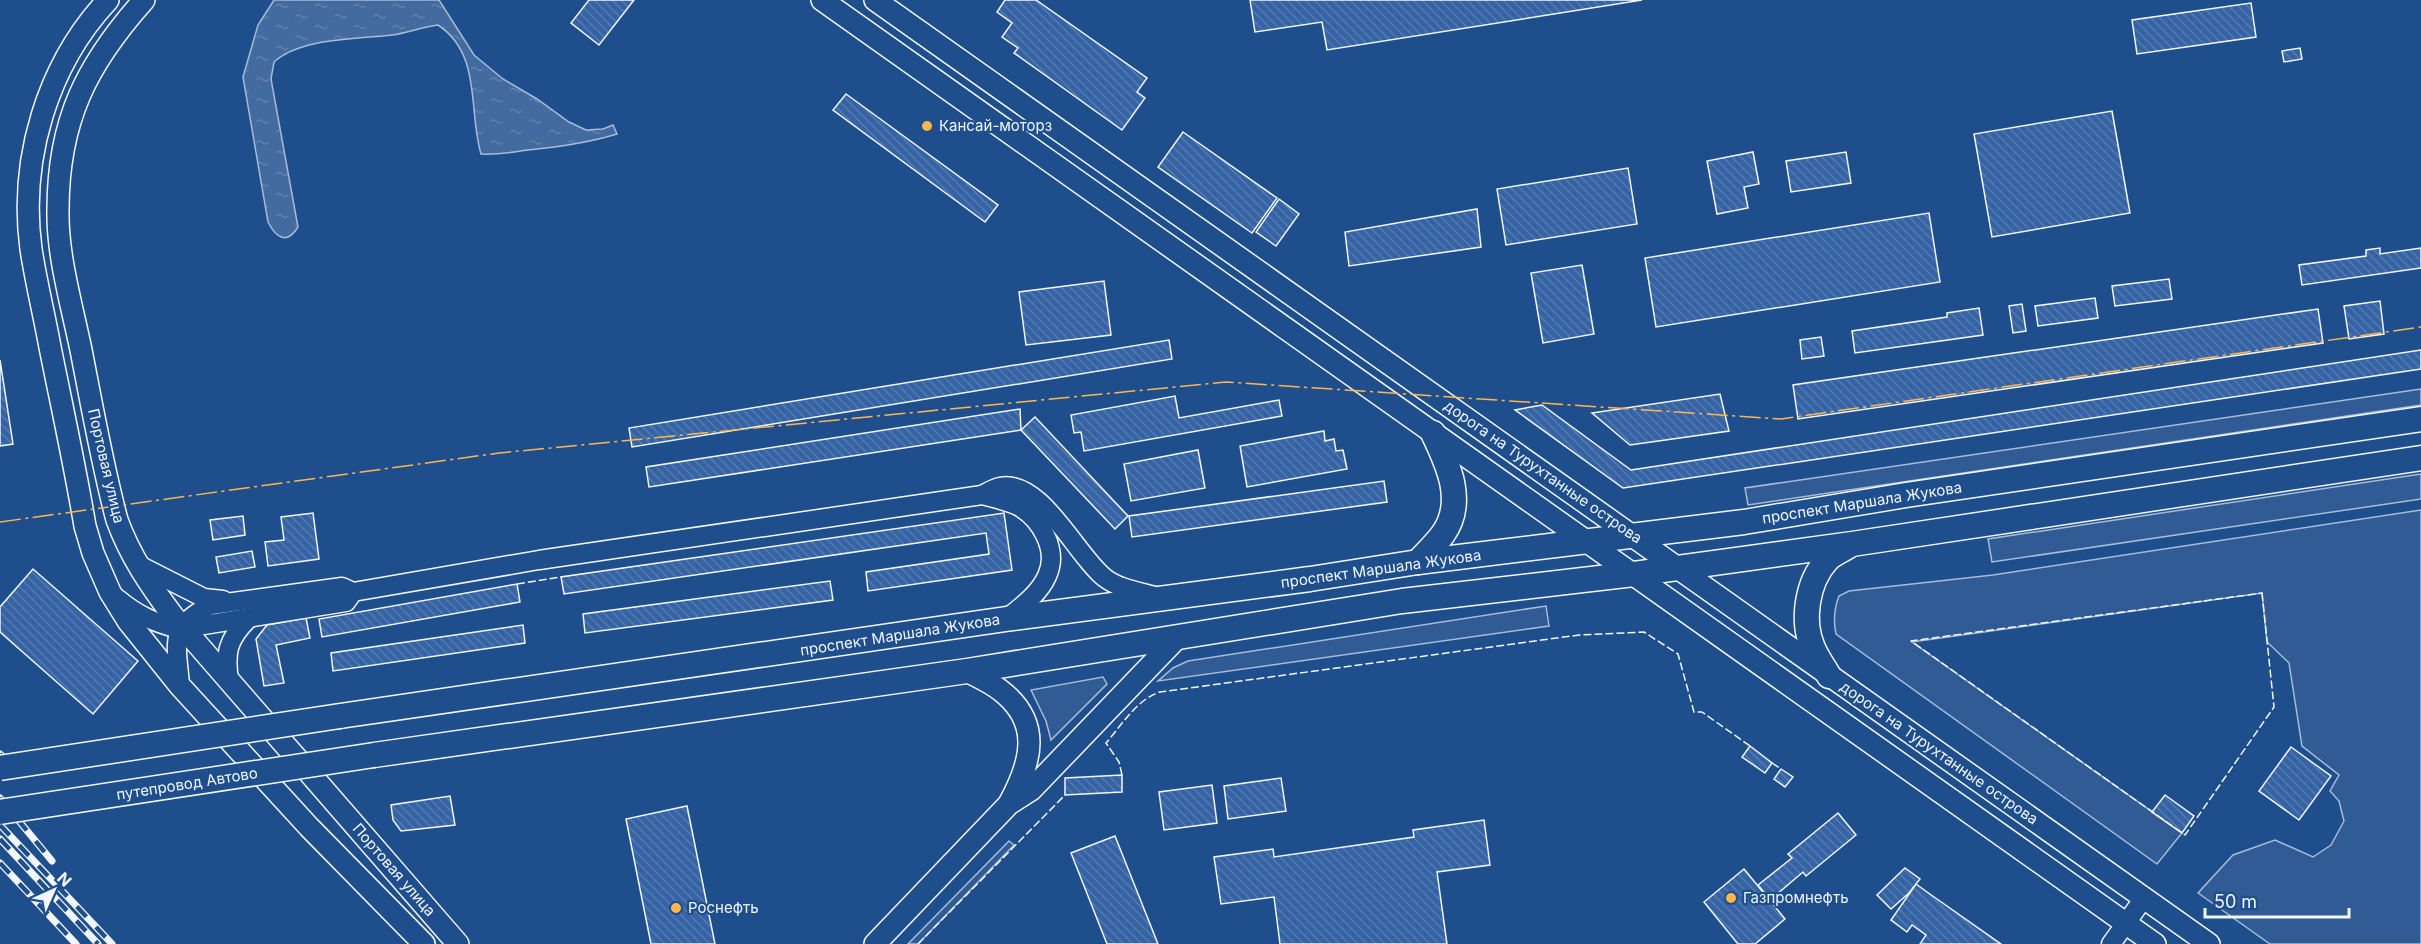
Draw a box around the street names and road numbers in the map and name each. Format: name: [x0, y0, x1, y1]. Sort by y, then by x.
street label: дорога на Турухтанные острова: [1441, 396, 1646, 547]
street label: Портовая улица: [84, 407, 129, 525]
street label: проспект Маршала Жукова: [1761, 477, 1963, 528]
street label: проспект Маршала Жукова: [1280, 545, 1482, 592]
street label: проспект Маршала Жукова: [799, 609, 1001, 660]
street label: дорога на Турухтанные острова: [1837, 677, 2042, 828]
street label: путепровод Автово: [115, 763, 259, 804]
street label: Портовая улица: [349, 819, 440, 920]

